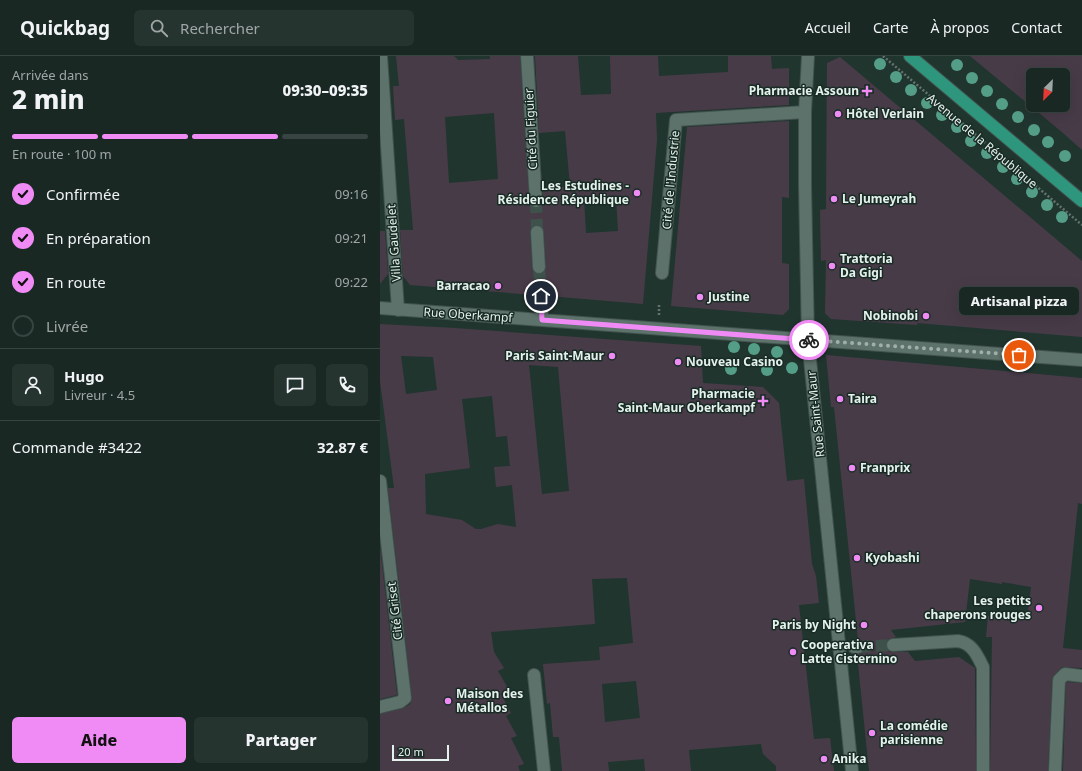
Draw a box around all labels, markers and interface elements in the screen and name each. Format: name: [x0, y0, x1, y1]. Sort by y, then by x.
search box: [134, 10, 414, 46]
text: Quickbag: [20, 15, 110, 41]
icon: search: [148, 17, 170, 39]
text: Rechercher: [180, 18, 260, 38]
text: Accueil: [805, 18, 851, 37]
text: Carte: [873, 18, 908, 37]
text: À propos: [930, 18, 989, 37]
text: Contact: [1011, 18, 1062, 37]
text: Arrivée dans: [12, 66, 89, 84]
north arrow: [1026, 68, 1070, 112]
map controls: [1026, 68, 1070, 112]
text: 09:30–09:35: [283, 80, 368, 100]
text: 2 min: [12, 81, 85, 117]
place label: Pharmacie Assoun: [749, 82, 859, 99]
marker: Pharmacie Assoun: [862, 86, 872, 96]
street label: Cité du Figuier: [520, 88, 541, 170]
street label: Avenue de la République: [923, 89, 1041, 192]
place label: Hôtel Verlain: [846, 105, 924, 122]
marker: Hôtel Verlain: [833, 109, 843, 119]
street label: Cité de l'Industrie: [658, 130, 683, 230]
text: En route · 100 m: [12, 145, 112, 163]
place label: Les Estudines - Résidence République: [498, 177, 629, 208]
icon: check: [12, 183, 34, 205]
text: Confirmée: [46, 184, 120, 204]
text: 09:16: [335, 185, 368, 203]
marker: Les Estudines - Résidence République: [632, 188, 642, 198]
place label: Le Jumeyrah: [842, 190, 916, 207]
marker: Le Jumeyrah: [829, 194, 839, 204]
street label: Villa Gaudelet: [382, 203, 405, 282]
icon: check: [12, 227, 34, 249]
text: En préparation: [46, 228, 151, 248]
text: 09:21: [335, 229, 368, 247]
place label: Trattoria Da Gigi: [840, 250, 893, 281]
marker: Trattoria Da Gigi: [827, 261, 837, 271]
icon: check: [12, 271, 34, 293]
text: En route: [46, 272, 106, 292]
text: 09:22: [335, 273, 368, 291]
place label: Barracao: [436, 277, 490, 294]
pin: [524, 279, 558, 313]
marker: Barracao: [493, 281, 503, 291]
icon: home: [530, 285, 552, 307]
callout: Artisanal pizza: [959, 287, 1079, 315]
place label: Justine: [707, 288, 750, 305]
marker: Justine: [695, 292, 705, 302]
text: Artisanal pizza: [971, 292, 1067, 310]
street label: Rue Oberkampf: [423, 303, 514, 326]
place label: Nobinobi: [863, 307, 918, 324]
marker: Nobinobi: [921, 311, 931, 321]
text: Livrée: [46, 316, 88, 336]
courier: [789, 320, 829, 360]
icon: bike: [798, 329, 820, 351]
pin: [1002, 338, 1036, 372]
icon: bag: [1008, 344, 1030, 366]
place label: Paris Saint-Maur: [505, 347, 605, 364]
marker: Paris Saint-Maur: [607, 351, 617, 361]
place label: Nouveau Casino: [686, 353, 783, 370]
marker: Nouveau Casino: [673, 357, 683, 367]
button: person: [12, 364, 54, 406]
button: chat: [274, 364, 316, 406]
button: phone: [326, 364, 368, 406]
text: Hugo: [64, 366, 104, 386]
street label: Rue Saint-Maur: [803, 370, 828, 458]
place label: Pharmacie Saint-Maur Oberkampf: [618, 385, 756, 416]
text: Livreur · 4.5: [64, 386, 135, 404]
place label: Taira: [848, 390, 877, 407]
marker: Taira: [835, 394, 845, 404]
marker: Pharmacie Saint-Maur Oberkampf: [758, 396, 768, 406]
text: Commande #3422: [12, 437, 142, 457]
text: 32.87 €: [317, 437, 368, 457]
place label: Franprix: [860, 459, 910, 476]
marker: Franprix: [847, 463, 857, 473]
place label: Kyobashi: [865, 549, 920, 566]
marker: Kyobashi: [852, 553, 862, 563]
street label: Cité Griset: [382, 580, 407, 641]
place label: Les petits chaperons rouges: [924, 592, 1031, 623]
marker: Les petits chaperons rouges: [1034, 603, 1044, 613]
place label: Paris by Night: [772, 616, 856, 633]
marker: Paris by Night: [859, 620, 869, 630]
place label: Cooperativa Latte Cisternino: [801, 636, 897, 667]
marker: Cooperativa Latte Cisternino: [788, 647, 798, 657]
place label: Maison des Métallos: [456, 685, 523, 716]
marker: Maison des Métallos: [443, 696, 453, 706]
button: Aide: [12, 717, 186, 763]
button: Partager: [194, 717, 368, 763]
place label: La comédie parisienne: [880, 717, 948, 748]
marker: La comédie parisienne: [867, 728, 877, 738]
scale bar: [392, 743, 449, 762]
text: 20 m: [398, 744, 424, 759]
place label: Anika: [832, 750, 866, 767]
marker: Anika: [819, 754, 829, 764]

